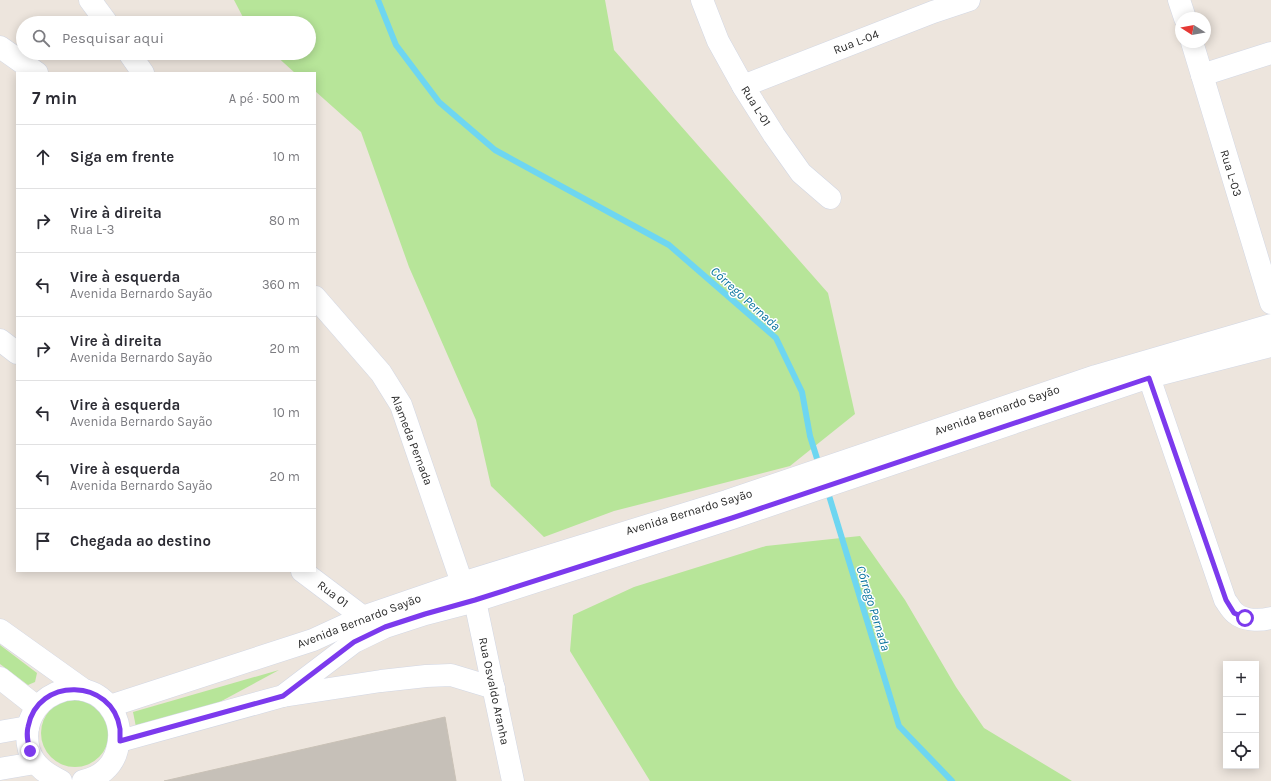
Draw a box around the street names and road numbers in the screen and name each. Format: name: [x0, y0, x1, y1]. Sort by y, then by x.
street label: Rua L-04: [831, 27, 881, 57]
street label: Rua L-01: [738, 83, 774, 129]
street label: Rua L-03: [1217, 148, 1245, 198]
street label: Avenida Bernardo Sayão: [933, 382, 1061, 438]
street label: Alameda Pernada: [388, 393, 436, 487]
street label: Avenida Bernardo Sayão: [624, 486, 754, 538]
street label: Rua 01: [315, 578, 351, 610]
street label: Avenida Bernardo Sayão: [295, 591, 423, 651]
street label: Rua Osvaldo Aranha: [476, 636, 512, 746]

